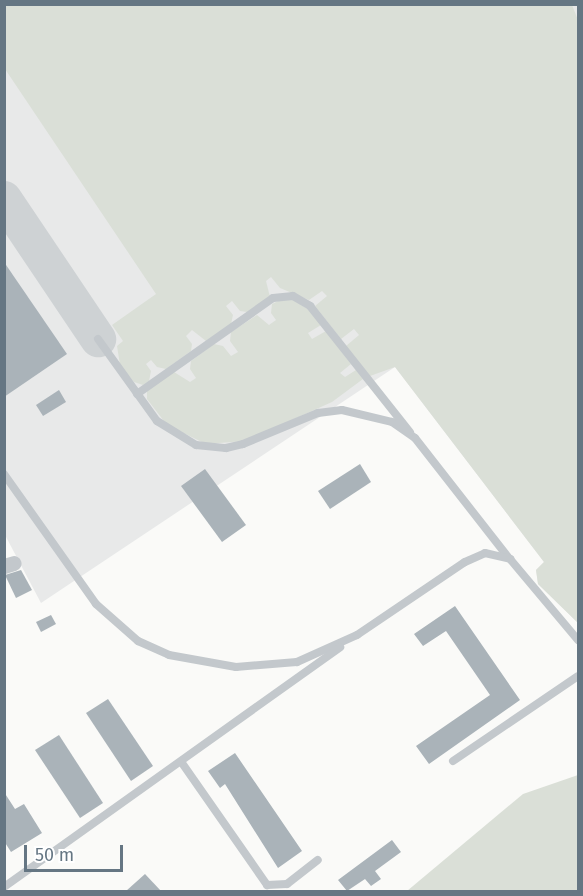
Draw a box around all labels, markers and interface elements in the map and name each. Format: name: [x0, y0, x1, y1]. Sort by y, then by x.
scale bar: [27, 833, 126, 871]
text: 50 m: [35, 844, 74, 866]

